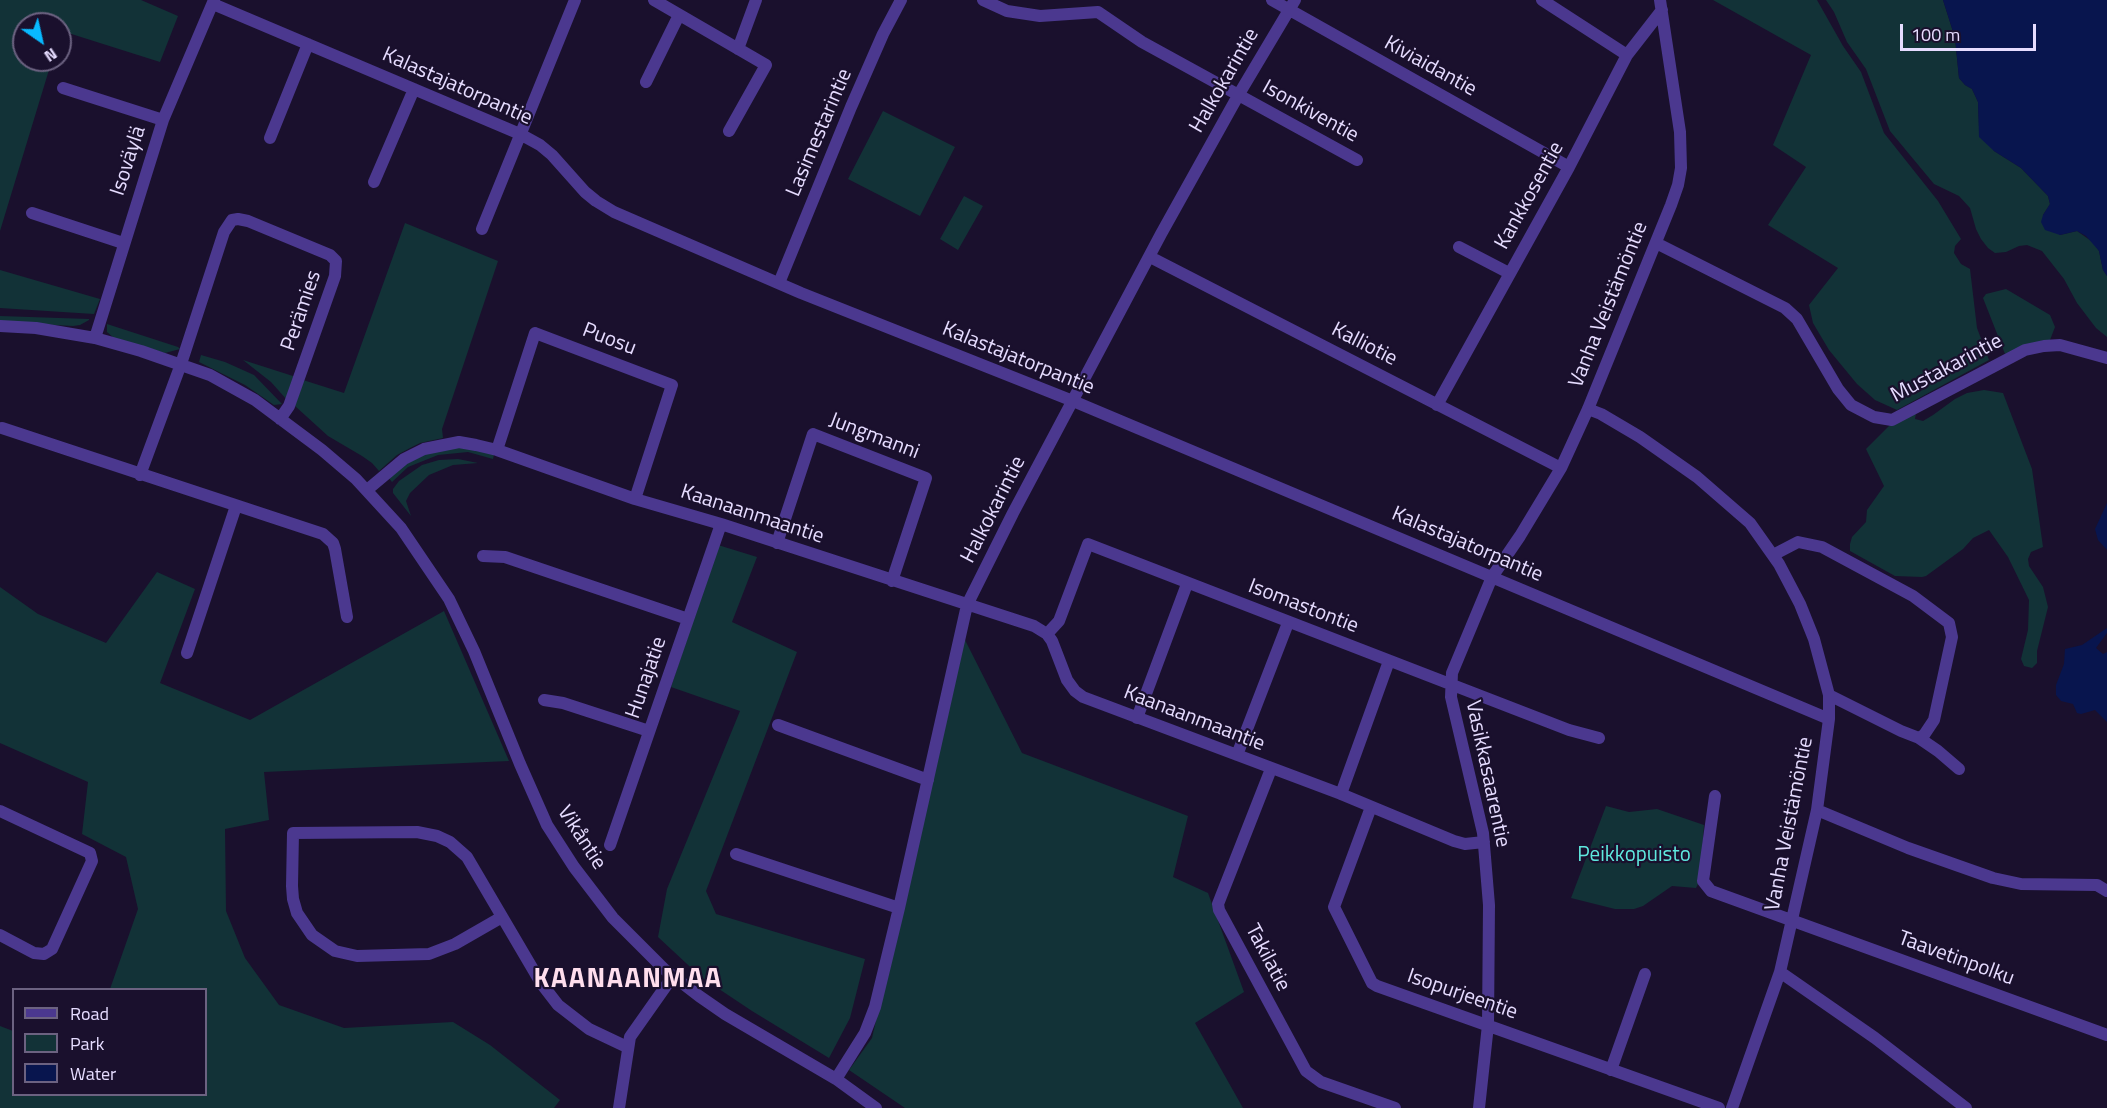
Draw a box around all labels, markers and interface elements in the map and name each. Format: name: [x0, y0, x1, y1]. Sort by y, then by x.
north arrow: [12, 12, 72, 72]
scale bar: [1903, 12, 2040, 50]
text: 100 m: [1911, 21, 1960, 48]
street label: Halkokarintie: [1185, 24, 1265, 138]
street label: Kiviaidantie: [1379, 31, 1481, 103]
text: N: [40, 42, 62, 68]
street label: Kalastajatorpantie: [378, 43, 536, 131]
street label: Lasimestarintie: [782, 65, 858, 201]
street label: Isonkiventie: [1257, 75, 1363, 149]
street label: Isoväylä: [106, 123, 152, 199]
street label: Kankkosentie: [1490, 138, 1570, 254]
street label: Vanha Veistämöntie: [1564, 218, 1654, 392]
street label: Perämies: [277, 268, 327, 354]
street label: Kalastajatorpantie: [938, 317, 1098, 401]
street label: Puosu: [579, 318, 639, 362]
street label: Kalliotie: [1327, 318, 1401, 372]
street label: Mustakarintie: [1887, 329, 2007, 409]
street label: Jungmanni: [825, 408, 923, 466]
street label: Halkokarintie: [956, 452, 1032, 568]
street label: Kaanaanmaantie: [677, 480, 827, 550]
street label: Kalastajatorpantie: [1388, 502, 1546, 588]
street label: Isomastontie: [1244, 574, 1362, 640]
street label: Hunajatie: [621, 634, 673, 722]
street label: Kaanaanmaantie: [1120, 681, 1268, 757]
street label: Vasikkasaarentie: [1459, 698, 1515, 850]
street label: Vanha Veistämöntie: [1761, 735, 1819, 913]
street label: Vikåntie: [551, 801, 611, 875]
park label: Peikkopuisto: [1577, 843, 1691, 869]
street label: Takilatie: [1239, 920, 1295, 996]
street label: Taavetinpolku: [1894, 926, 2018, 992]
district label: KAANAANMAA: [533, 964, 723, 996]
street label: Isopurjeentie: [1403, 964, 1521, 1026]
legend: [12, 988, 207, 1096]
text: Road: [70, 1000, 109, 1027]
text: Park: [70, 1030, 104, 1057]
text: Water: [70, 1060, 116, 1087]

